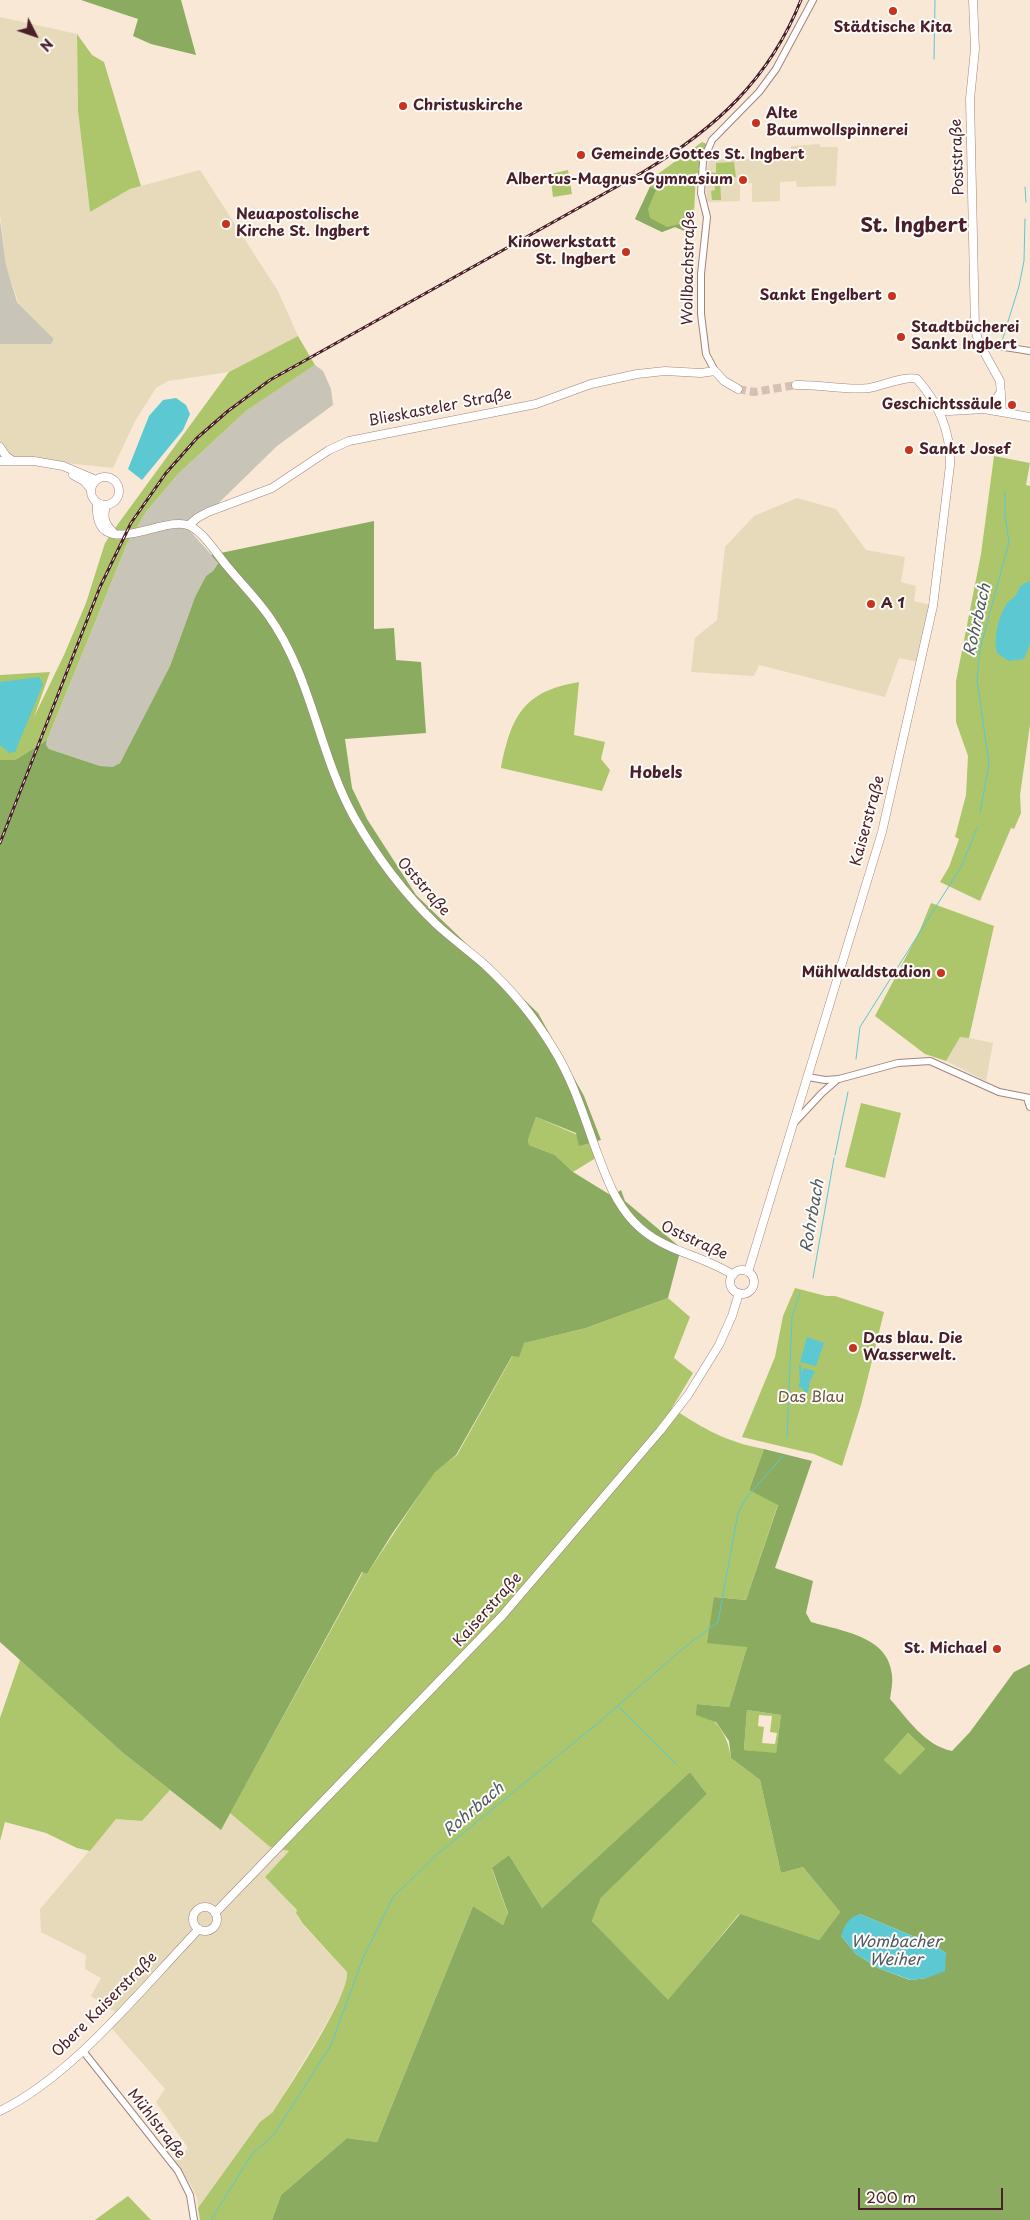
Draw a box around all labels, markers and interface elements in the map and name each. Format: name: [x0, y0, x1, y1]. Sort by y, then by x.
marker: Städtische Kita: [887, 5, 899, 17]
north arrow: [10, 10, 60, 60]
place label: Städtische Kita: [833, 19, 953, 37]
text: N: [35, 34, 58, 56]
place label: Christuskirche: [413, 97, 523, 115]
marker: Christuskirche: [397, 100, 409, 112]
place label: Alte Baumwollspinnerei: [766, 105, 908, 140]
marker: Alte Baumwollspinnerei: [750, 117, 762, 129]
street label: Poststraße: [948, 118, 968, 196]
place label: Gemeinde Gottes St. Ingbert: [591, 146, 805, 164]
marker: Gemeinde Gottes St. Ingbert: [575, 149, 587, 161]
place label: Albertus-Magnus-Gymnasium: [506, 171, 733, 189]
marker: Albertus-Magnus-Gymnasium: [737, 174, 749, 186]
place label: Neuapostolische Kirche St. Ingbert: [236, 206, 370, 241]
street label: Wollbachstraße: [679, 211, 699, 325]
district label: St. Ingbert: [860, 214, 968, 238]
marker: Neuapostolische Kirche St. Ingbert: [220, 218, 232, 230]
place label: Kinowerkstatt St. Ingbert: [508, 234, 616, 269]
marker: Kinowerkstatt St. Ingbert: [620, 246, 632, 258]
place label: Sankt Engelbert: [759, 287, 882, 305]
marker: Sankt Engelbert: [886, 290, 898, 302]
place label: Stadtbücherei Sankt Ingbert: [911, 319, 1019, 354]
marker: Stadtbücherei Sankt Ingbert: [895, 331, 907, 343]
street label: Blieskasteler Straße: [367, 385, 513, 431]
place label: Geschichtssäule: [882, 396, 1002, 414]
marker: Geschichtssäule: [1006, 399, 1018, 411]
place label: Sankt Josef: [919, 441, 1011, 459]
marker: Sankt Josef: [903, 444, 915, 456]
water label: Rohrbach: [960, 582, 996, 658]
place label: A 1: [881, 595, 905, 613]
marker: A 1: [865, 598, 877, 610]
district label: Hobels: [630, 764, 682, 784]
street label: Kaiserstraße: [847, 774, 889, 868]
street label: Oststraße: [393, 854, 453, 920]
place label: Mühlwaldstadion: [802, 964, 931, 982]
marker: Mühlwaldstadion: [935, 967, 947, 979]
water label: Rohrbach: [797, 1178, 829, 1254]
street label: Oststraße: [658, 1218, 730, 1264]
place label: Das blau. Die Wasserwelt.: [863, 1330, 963, 1365]
marker: Das blau. Die Wasserwelt.: [847, 1342, 859, 1354]
park label: Das Blau: [778, 1389, 844, 1407]
street label: Kaiserstraße: [450, 1569, 526, 1651]
place label: St. Michael: [904, 1640, 987, 1658]
marker: St. Michael: [991, 1643, 1003, 1655]
water label: Rohrbach: [440, 1779, 508, 1841]
water label: Wombacher Weiher: [851, 1933, 941, 1971]
street label: Obere Kaiserstraße: [49, 1949, 161, 2061]
street label: Mühlstraße: [123, 2086, 189, 2162]
scale bar: [860, 2178, 1005, 2210]
text: 200 m: [866, 2185, 916, 2208]

